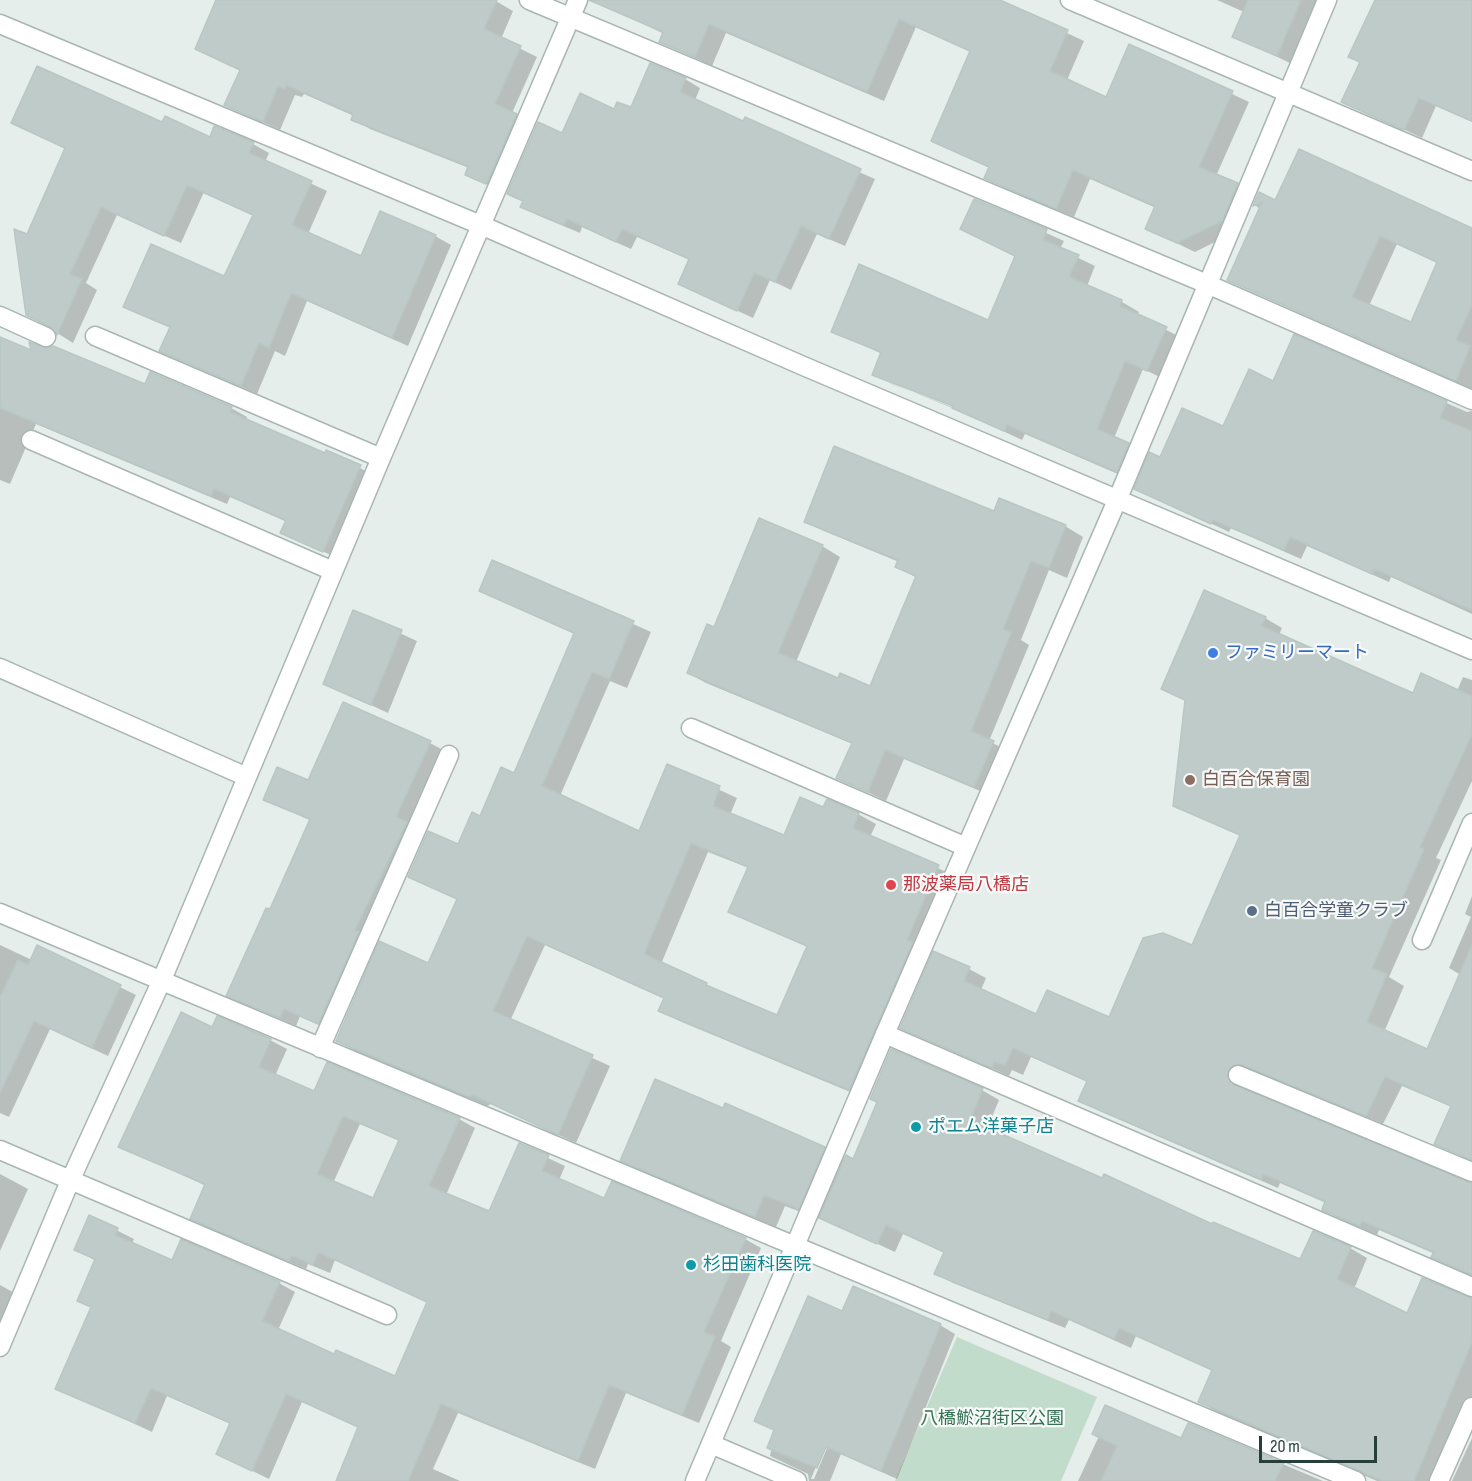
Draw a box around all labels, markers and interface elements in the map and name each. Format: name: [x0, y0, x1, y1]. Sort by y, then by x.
place label: ファミリーマート: [1225, 642, 1369, 664]
marker: ファミリーマート: [1206, 646, 1220, 660]
place label: 白百合保育園: [1202, 769, 1310, 791]
marker: 白百合保育園: [1183, 773, 1197, 787]
place label: 那波薬局八橋店: [903, 874, 1029, 896]
marker: 那波薬局八橋店: [884, 878, 898, 892]
place label: 白百合学童クラブ: [1264, 900, 1408, 922]
marker: 白百合学童クラブ: [1245, 904, 1259, 918]
place label: ポエム洋菓子店: [928, 1116, 1054, 1138]
marker: ポエム洋菓子店: [909, 1120, 923, 1134]
place label: 杉田歯科医院: [703, 1254, 811, 1276]
marker: 杉田歯科医院: [684, 1258, 698, 1272]
park label: 八橋鯲沼街区公園: [920, 1408, 1064, 1430]
scale bar: [1262, 1424, 1380, 1462]
text: 20 m: [1270, 1436, 1300, 1457]

